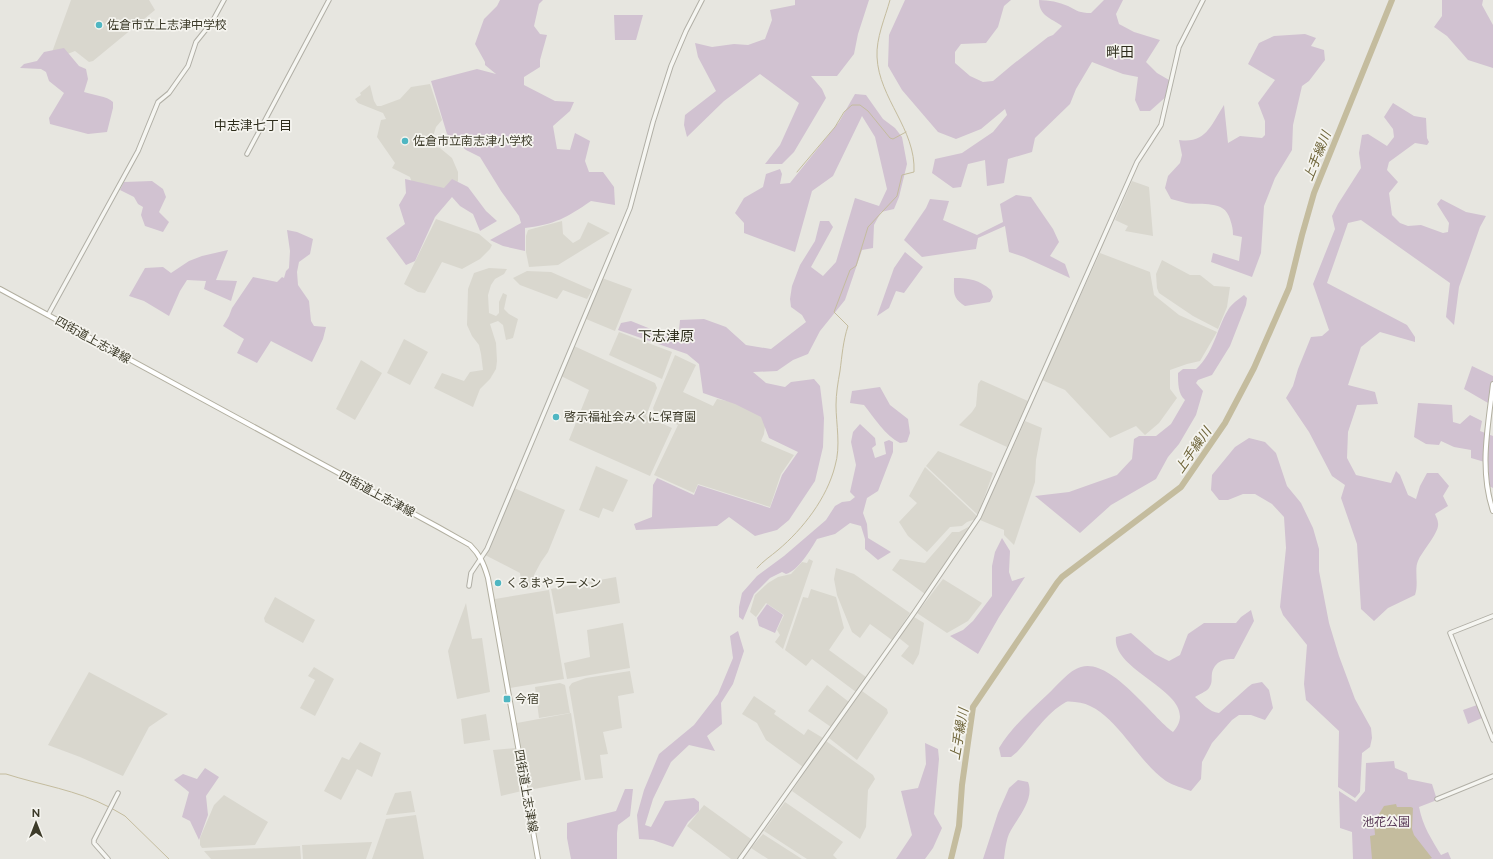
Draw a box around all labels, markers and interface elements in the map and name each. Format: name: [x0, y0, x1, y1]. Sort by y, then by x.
place label: 佐倉市立上志津中学校: [107, 18, 227, 32]
marker: 佐倉市立上志津中学校: [94, 20, 104, 30]
district label: 畔田: [1106, 44, 1134, 60]
district label: 中志津七丁目: [214, 118, 292, 133]
water label: 上手繰川: [1300, 127, 1334, 183]
place label: 佐倉市立南志津小学校: [413, 134, 533, 148]
marker: 佐倉市立南志津小学校: [400, 136, 410, 146]
street label: 四街道上志津線: [53, 314, 133, 366]
district label: 下志津原: [638, 328, 694, 344]
place label: 啓示福祉会みくに保育園: [564, 410, 696, 424]
marker: 啓示福祉会みくに保育園: [551, 412, 561, 422]
water label: 上手繰川: [1172, 423, 1215, 476]
street label: 四街道上志津線: [337, 468, 417, 520]
place label: くるまやラーメン: [506, 576, 601, 590]
marker: くるまやラーメン: [493, 578, 503, 588]
place label: 今宿: [515, 692, 539, 706]
marker: 今宿: [502, 694, 512, 704]
water label: 上手繰川: [947, 705, 971, 761]
street label: 四街道上志津線: [512, 748, 540, 834]
north arrow: [16, 803, 56, 843]
text: N: [32, 807, 40, 820]
park label: 池花公園: [1362, 815, 1410, 829]

